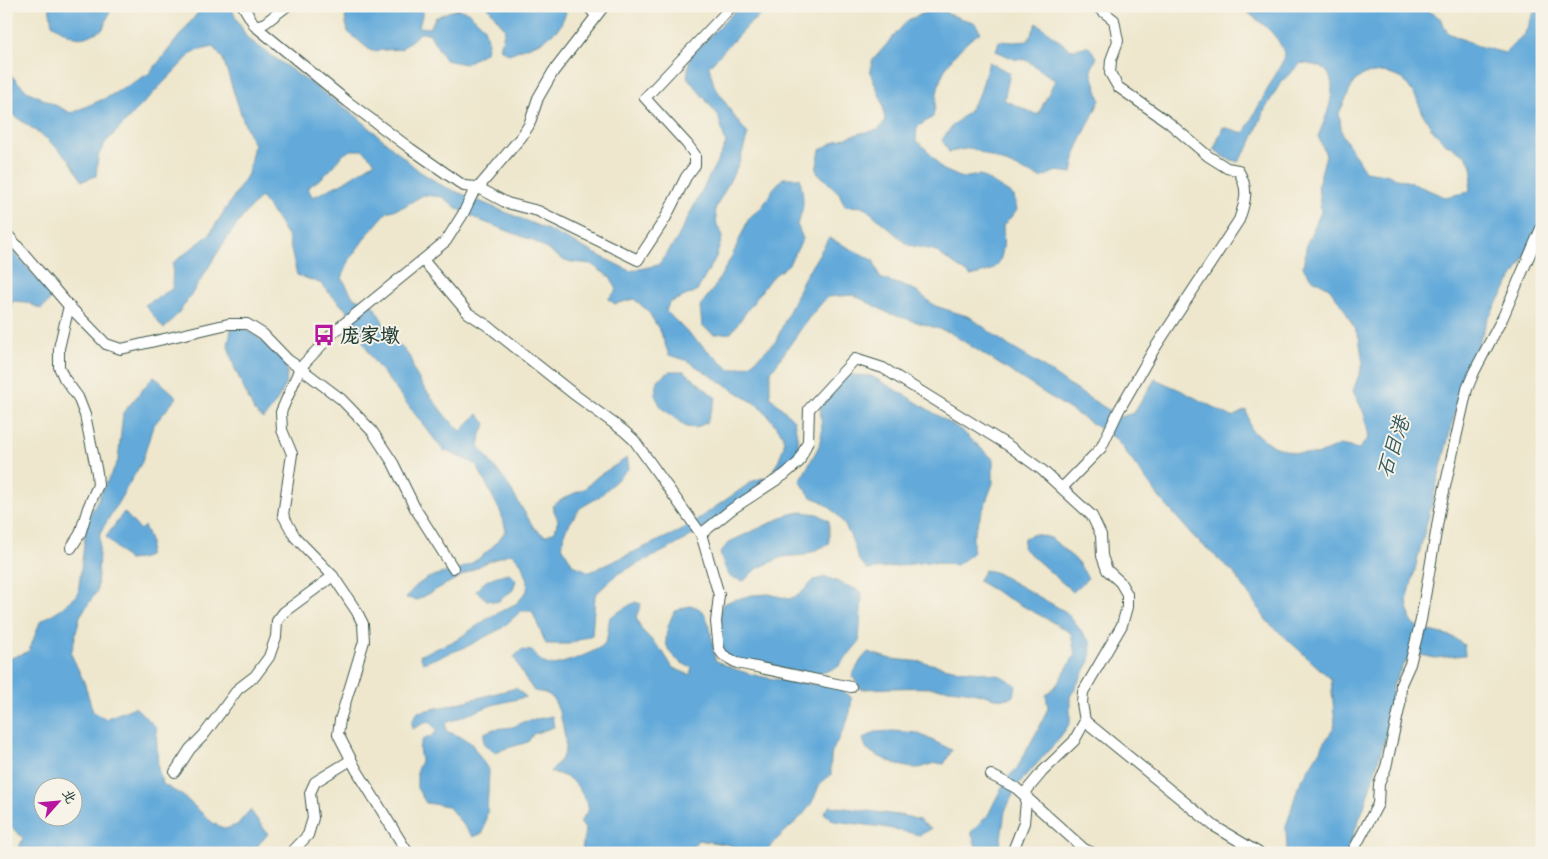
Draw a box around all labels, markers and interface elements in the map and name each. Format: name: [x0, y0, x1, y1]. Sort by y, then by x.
bus stop icon: 庞家墩: [311, 322, 337, 348]
place label: 庞家墩: [340, 323, 400, 352]
water label: 石目港: [1371, 411, 1420, 482]
north arrow: [32, 776, 82, 826]
text: 北: [56, 786, 81, 808]

